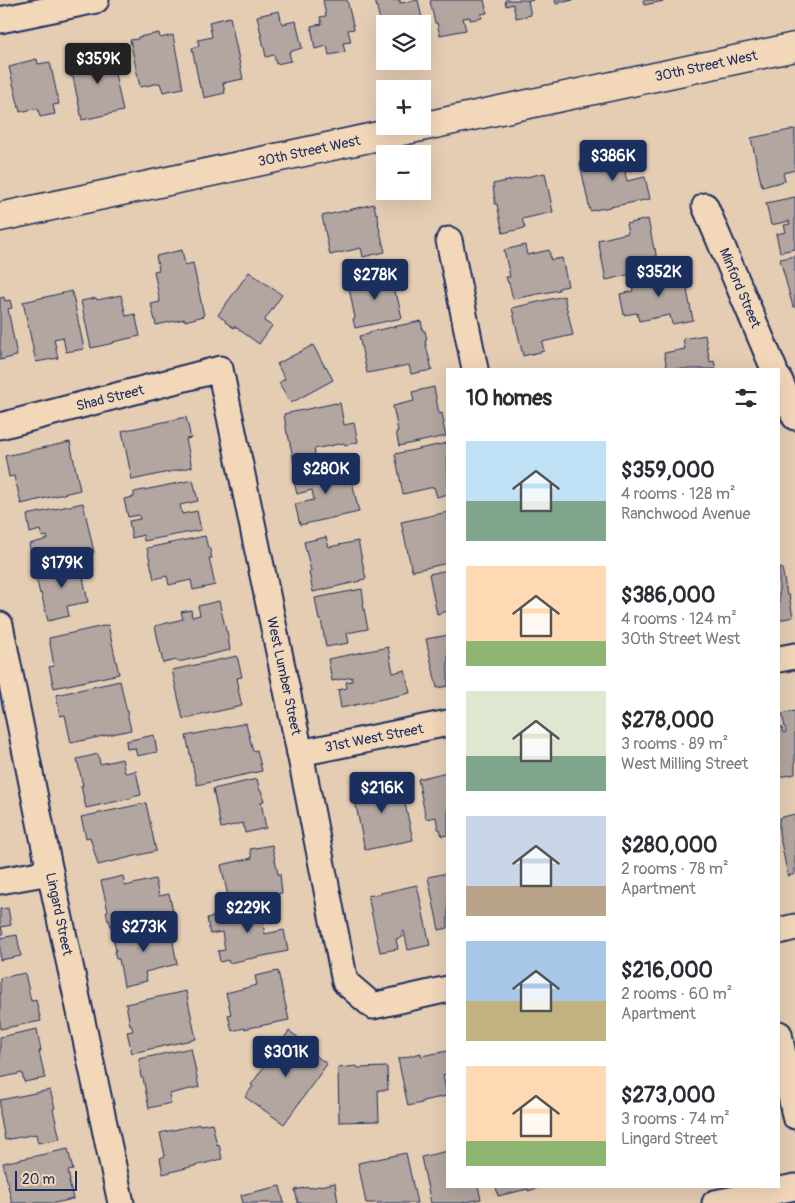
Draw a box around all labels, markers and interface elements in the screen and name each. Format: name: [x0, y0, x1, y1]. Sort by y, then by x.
map controls: [376, 15, 431, 200]
button: layers: [376, 15, 431, 70]
pin: $359K: [63, 42, 133, 85]
street label: 30th Street West: [653, 47, 759, 85]
text: $359K: [76, 49, 120, 69]
button: +: [376, 80, 431, 135]
street label: 30th Street West: [256, 132, 362, 170]
pin: $386K: [578, 140, 648, 182]
button: −: [376, 145, 431, 200]
text: $386K: [591, 146, 635, 166]
street label: Minford Street: [716, 245, 765, 331]
pin: $352K: [624, 256, 694, 298]
pin: $278K: [340, 258, 410, 301]
text: $352K: [637, 262, 681, 282]
text: $278K: [353, 265, 397, 285]
street label: Shad Street: [74, 381, 146, 415]
icon: filters: [732, 384, 760, 412]
text: 10 homes: [466, 385, 552, 412]
pin: $280K: [291, 452, 361, 495]
text: $359,000: [621, 457, 715, 484]
text: $280K: [303, 459, 349, 479]
icon: home: [506, 461, 566, 521]
text: 4 rooms · 128 m²: [621, 484, 736, 504]
text: Ranchwood Avenue: [621, 504, 750, 524]
pin: $179K: [27, 546, 97, 589]
text: $179K: [41, 553, 83, 573]
text: $386,000: [621, 582, 715, 609]
icon: home: [506, 586, 566, 646]
text: 4 rooms · 124 m²: [621, 609, 737, 629]
street label: West Lumber Street: [263, 615, 305, 737]
text: 30th Street West: [621, 629, 740, 649]
text: $278,000: [621, 707, 714, 734]
icon: home: [506, 711, 566, 771]
street label: 31st West Street: [323, 720, 425, 756]
text: 3 rooms · 89 m²: [621, 734, 728, 754]
text: West Milling Street: [621, 754, 748, 774]
pin: $216K: [347, 772, 417, 814]
text: $216K: [361, 778, 403, 798]
text: $280,000: [621, 832, 717, 859]
icon: home: [506, 836, 566, 896]
text: 2 rooms · 78 m²: [621, 859, 728, 879]
street label: Lingard Street: [42, 871, 76, 957]
text: Apartment: [621, 879, 696, 899]
pin: $229K: [213, 892, 283, 934]
text: $229K: [226, 898, 270, 918]
pin: $273K: [109, 910, 179, 953]
text: $273K: [122, 917, 166, 937]
text: $216,000: [621, 957, 713, 984]
icon: home: [506, 961, 566, 1021]
text: 2 rooms · 60 m²: [621, 984, 732, 1004]
text: Apartment: [621, 1004, 696, 1024]
pin: $301K: [251, 1036, 321, 1078]
text: $301K: [264, 1042, 308, 1062]
text: $273,000: [621, 1082, 715, 1109]
icon: home: [506, 1086, 566, 1146]
text: 3 rooms · 74 m²: [621, 1109, 730, 1129]
text: Lingard Street: [621, 1129, 717, 1149]
scale bar: [15, 1168, 78, 1191]
text: 20 m: [22, 1171, 55, 1188]

